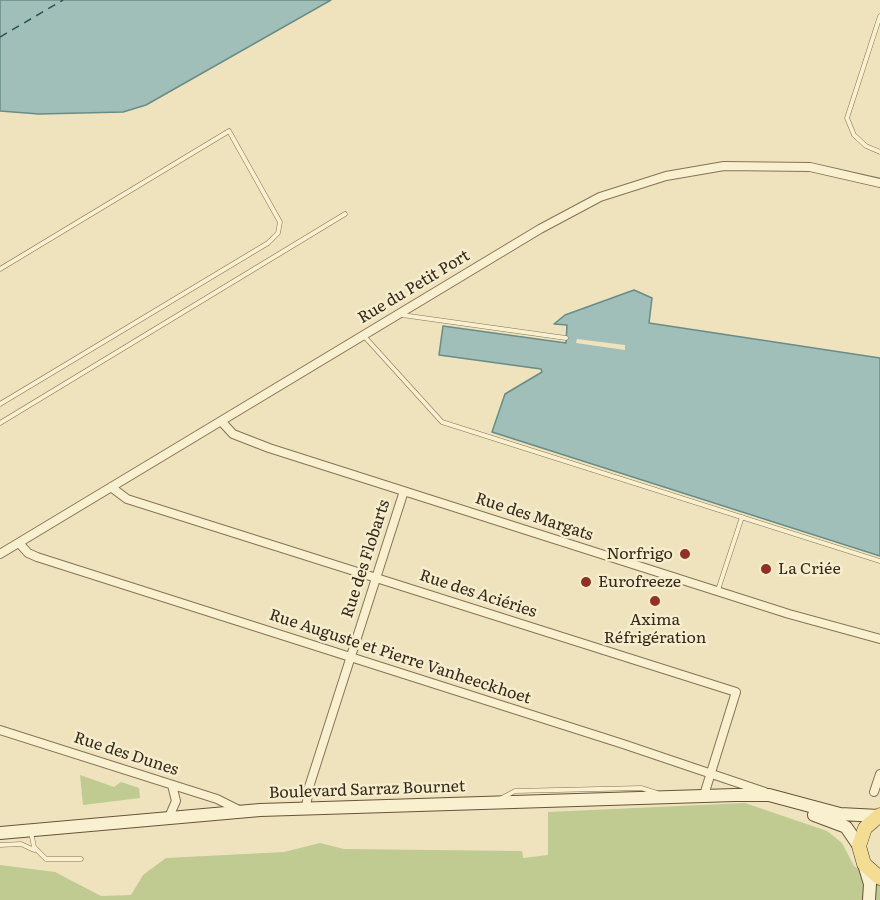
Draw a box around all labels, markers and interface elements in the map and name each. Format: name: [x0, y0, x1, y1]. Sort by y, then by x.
street label: Rue du Petit Port: [355, 246, 473, 328]
street label: Rue des Margats: [473, 489, 595, 545]
street label: Rue des Flobarts: [338, 497, 394, 621]
place label: Norfrigo: [607, 544, 673, 564]
marker: Norfrigo: [678, 547, 692, 561]
place label: La Criée: [778, 559, 841, 579]
marker: La Criée: [759, 562, 773, 576]
street label: Rue des Aciéries: [417, 566, 539, 622]
place label: Eurofreeze: [598, 572, 681, 592]
marker: Eurofreeze: [579, 575, 593, 589]
marker: Axima Réfrigération: [648, 594, 662, 608]
street label: Rue Auguste et Pierre Vanheeckhoet: [267, 606, 533, 708]
place label: Axima Réfrigération: [604, 610, 706, 648]
street label: Rue des Dunes: [71, 728, 181, 780]
street label: Boulevard Sarraz Bournet: [268, 777, 466, 803]

